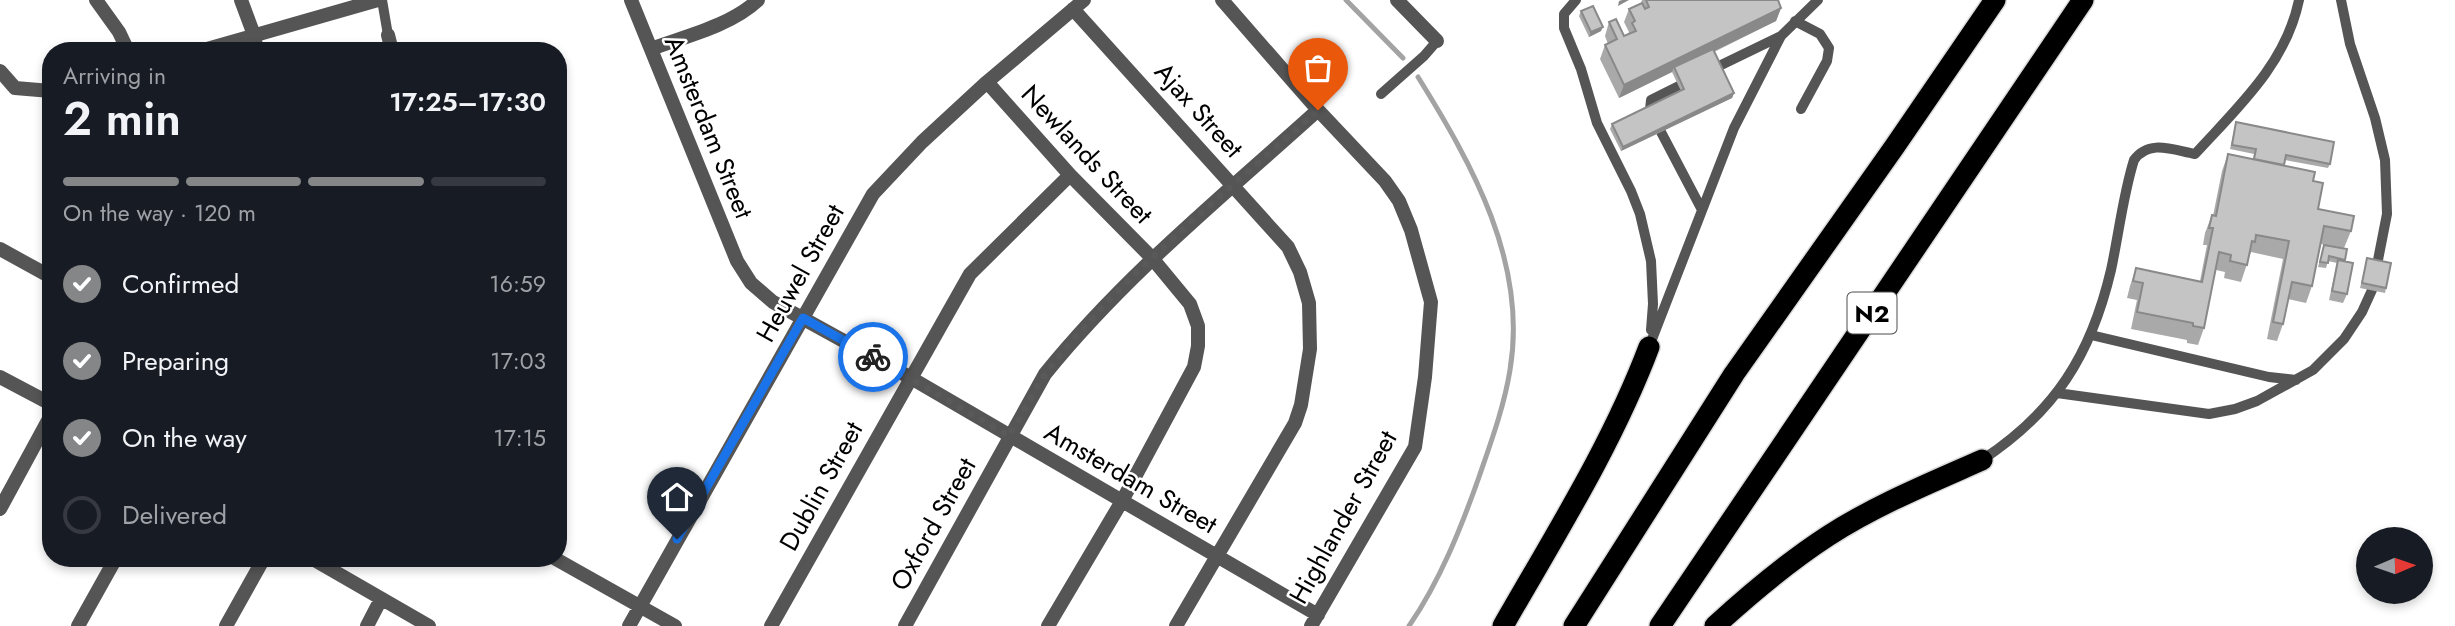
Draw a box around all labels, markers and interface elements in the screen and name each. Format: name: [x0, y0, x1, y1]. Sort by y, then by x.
street label: Amsterdam Street: [655, 30, 763, 225]
pin: [1288, 38, 1348, 110]
icon: bag: [1299, 49, 1337, 87]
street label: Ajax Street: [1146, 54, 1253, 167]
text: Arriving in: [63, 59, 166, 93]
street label: Newlands Street: [1012, 76, 1162, 233]
text: 17:25–17:30: [389, 83, 546, 121]
text: 2 min: [63, 86, 181, 152]
text: On the way · 120 m: [63, 196, 256, 230]
street label: Heuwel Street: [747, 197, 854, 349]
icon: check: [63, 265, 101, 303]
text: Confirmed: [122, 265, 239, 303]
text: 16:59: [489, 267, 546, 301]
road number: N2: [1848, 292, 1896, 334]
courier: [838, 322, 908, 392]
icon: bike: [854, 338, 892, 376]
icon: check: [63, 342, 101, 380]
text: Preparing: [122, 342, 229, 380]
text: 17:03: [490, 344, 546, 378]
street label: Amsterdam Street: [1038, 413, 1225, 543]
street label: Dublin Street: [770, 414, 872, 557]
icon: check: [63, 419, 101, 457]
text: On the way: [122, 419, 247, 457]
text: 17:15: [493, 421, 546, 455]
street label: Highlander Street: [1280, 423, 1407, 611]
street label: Oxford Street: [881, 450, 986, 597]
pin: [647, 467, 707, 539]
icon: home: [658, 478, 696, 516]
text: Delivered: [122, 496, 227, 534]
north arrow: [2356, 527, 2432, 604]
map controls: [2356, 527, 2433, 604]

